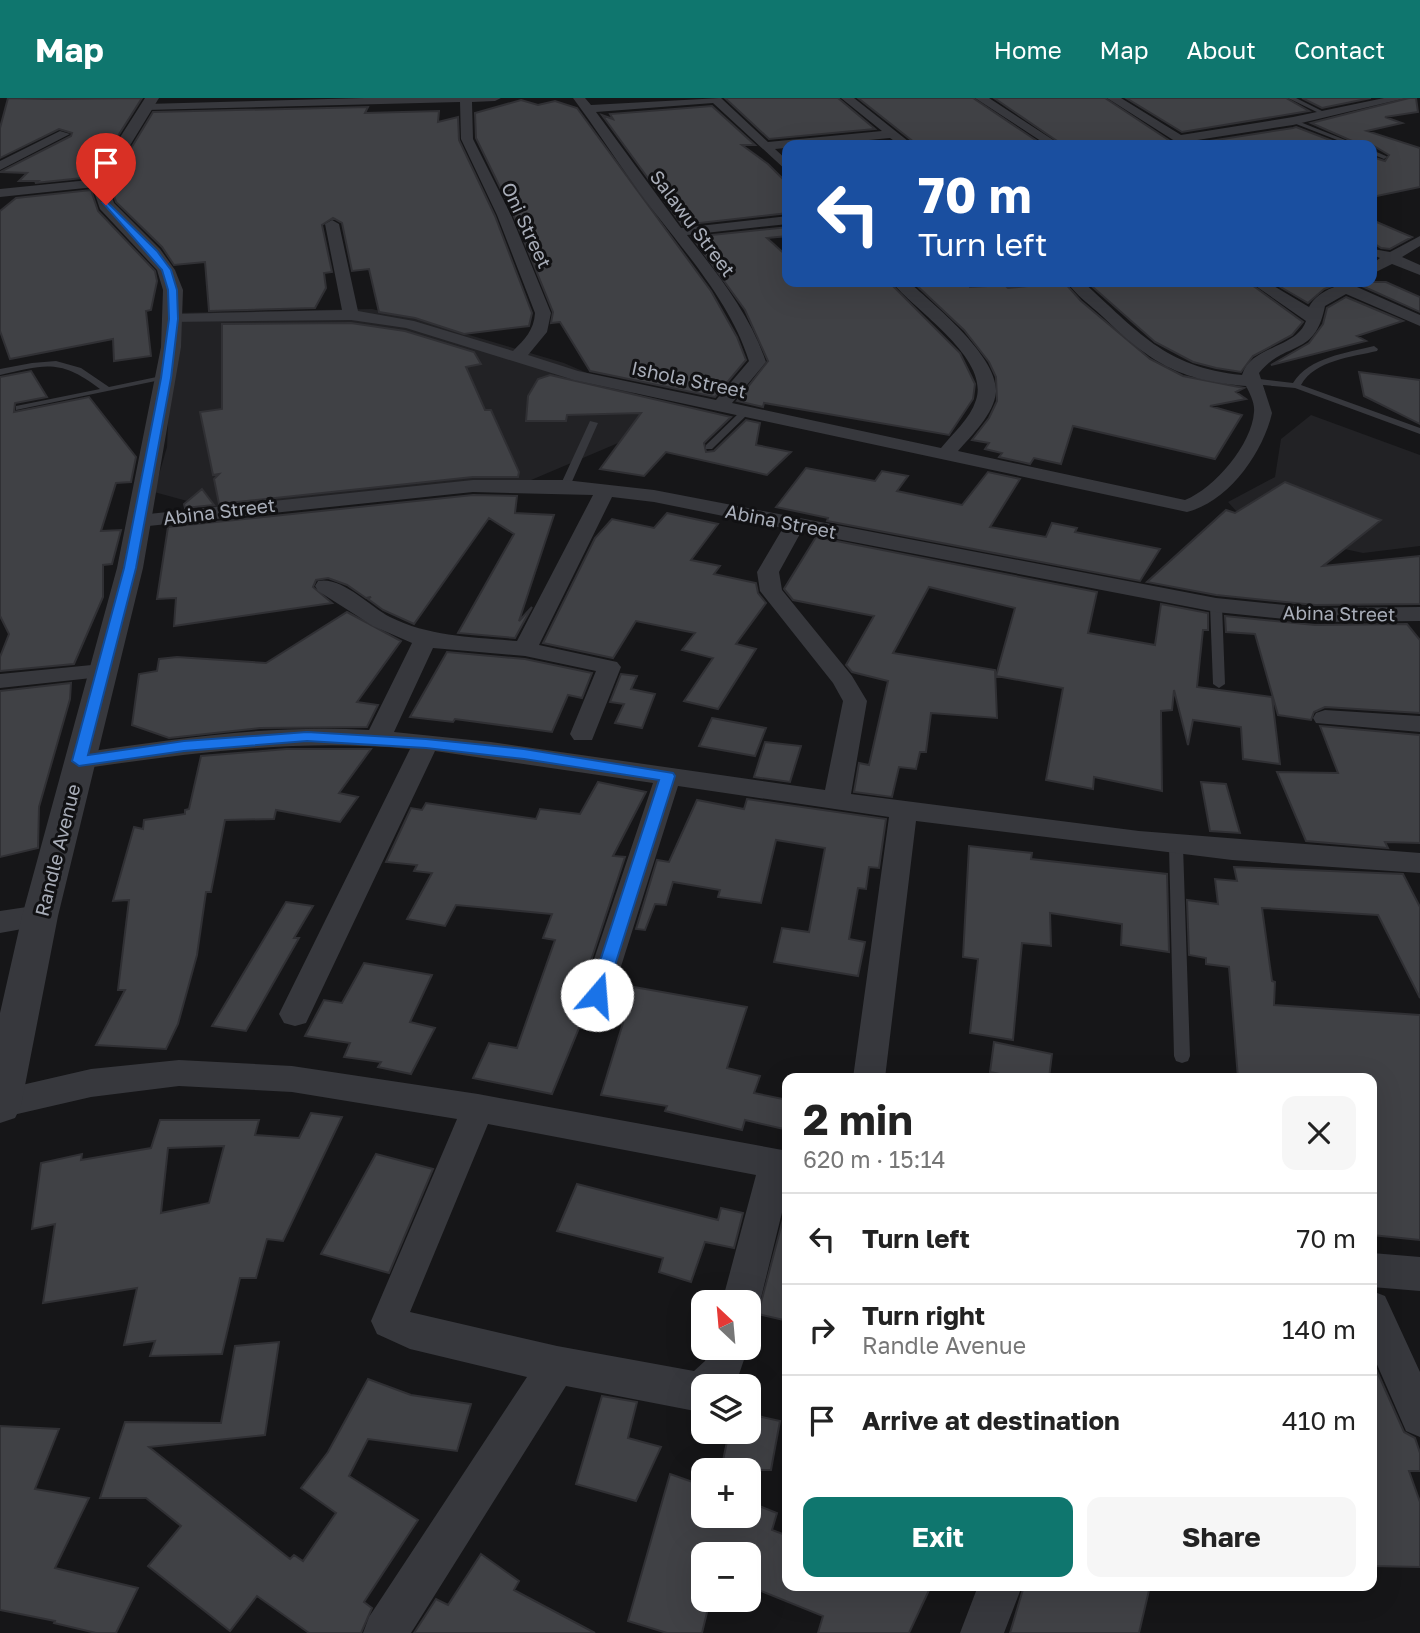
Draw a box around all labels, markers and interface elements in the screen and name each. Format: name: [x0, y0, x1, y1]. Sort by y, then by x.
text: Map: [35, 30, 104, 69]
text: Home: [994, 35, 1062, 64]
text: Map: [1100, 35, 1149, 64]
text: About: [1187, 35, 1256, 64]
text: Contact: [1294, 35, 1385, 64]
pin: [76, 133, 136, 205]
icon: arrive: [87, 144, 125, 182]
street label: Salawu Street: [645, 165, 741, 281]
text: 70 m: [918, 165, 1032, 224]
icon: left: [803, 168, 894, 259]
street label: Oni Street: [497, 179, 557, 271]
text: Turn left: [918, 225, 1047, 263]
street label: Ishola Street: [629, 356, 749, 402]
street label: Abina Street: [162, 493, 276, 529]
street label: Abina Street: [723, 499, 839, 543]
street label: Abina Street: [1282, 601, 1396, 625]
street label: Randle Avenue: [29, 781, 85, 919]
position arrow: [560, 958, 634, 1032]
text: 2 min: [803, 1094, 913, 1144]
button: close: [1282, 1096, 1356, 1170]
text: 620 m · 15:14: [803, 1145, 946, 1173]
icon: left: [803, 1220, 841, 1258]
text: Turn left: [862, 1223, 970, 1254]
text: 70 m: [1297, 1223, 1356, 1254]
north arrow: [691, 1290, 761, 1360]
map controls: [691, 1290, 761, 1612]
text: Turn right: [862, 1300, 985, 1331]
icon: right: [803, 1311, 841, 1349]
text: 140 m: [1282, 1314, 1356, 1345]
text: Randle Avenue: [862, 1331, 1026, 1359]
button: layers: [691, 1374, 761, 1444]
icon: arrive: [803, 1402, 841, 1440]
text: Arrive at destination: [862, 1405, 1120, 1436]
text: 410 m: [1282, 1405, 1356, 1436]
button: +: [691, 1458, 761, 1528]
button: Exit: [803, 1497, 1073, 1577]
button: Share: [1087, 1497, 1356, 1577]
button: −: [691, 1542, 761, 1612]

